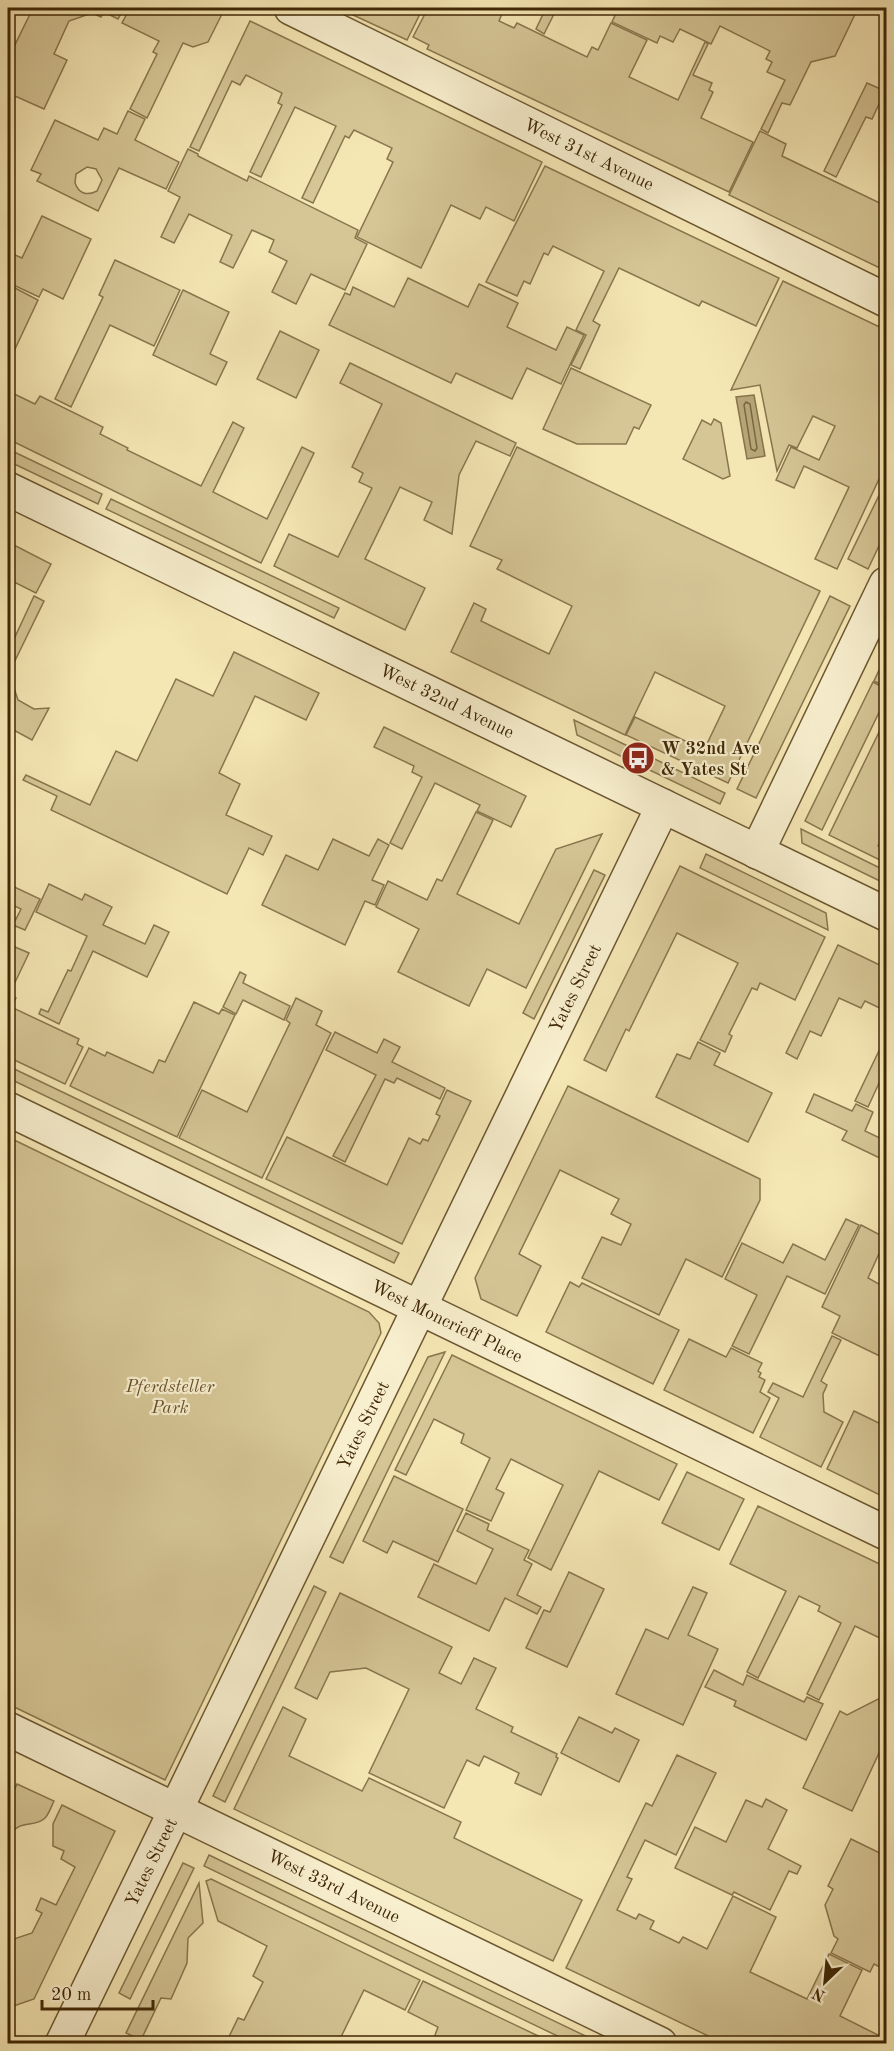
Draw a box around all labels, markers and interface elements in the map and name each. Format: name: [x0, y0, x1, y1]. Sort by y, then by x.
street label: West 31st Avenue: [521, 116, 656, 194]
street label: West 32nd Avenue: [376, 662, 517, 742]
bus stop icon: W 32nd Ave & Yates St: [620, 740, 656, 776]
place label: W 32nd Ave & Yates St: [661, 740, 760, 779]
street label: Yates Street: [547, 941, 605, 1036]
street label: West Moncrieff Place: [368, 1277, 525, 1366]
park label: Pferdsteller Park: [125, 1378, 215, 1417]
street label: Yates Street: [335, 1378, 393, 1473]
street label: Yates Street: [123, 1815, 181, 1910]
street label: West 33rd Avenue: [265, 1847, 403, 1927]
north arrow: [795, 1952, 855, 2012]
scale bar: [42, 1973, 153, 2011]
text: N: [810, 1983, 828, 2004]
text: 20 m: [51, 1986, 91, 2004]

